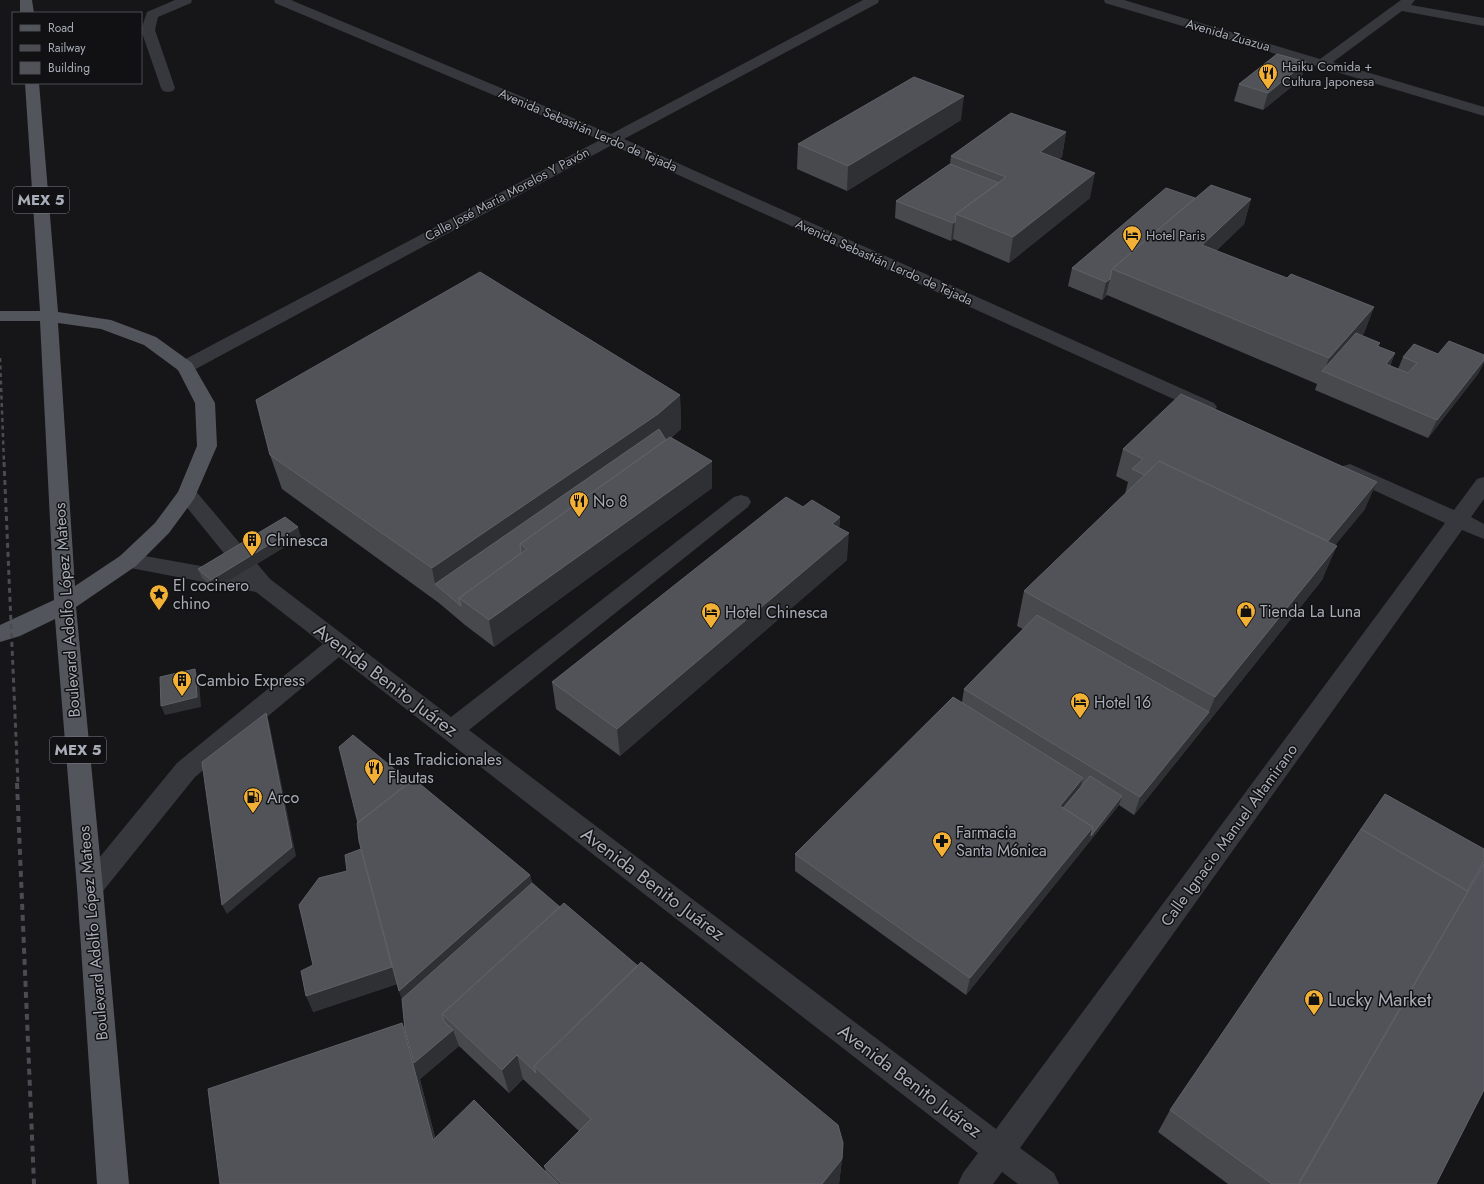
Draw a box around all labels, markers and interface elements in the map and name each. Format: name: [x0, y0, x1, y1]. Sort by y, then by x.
legend: [12, 12, 142, 84]
street label: Avenida Zuazua: [1184, 14, 1272, 56]
text: Road: [48, 19, 74, 37]
text: Railway: [48, 39, 86, 57]
place label: Haiku Comida + Cultura Japonesa: [1282, 57, 1374, 91]
text: Building: [48, 59, 90, 77]
restaurant icon: Haiku Comida + Cultura Japonesa: [1257, 62, 1279, 90]
street label: Avenida Sebastián Lerdo de Tejada: [496, 84, 680, 176]
street label: Calle José María Morelos Y Pavón: [421, 142, 593, 246]
road number: MEX 5: [13, 187, 69, 213]
street label: Avenida Sebastián Lerdo de Tejada: [792, 214, 976, 310]
hotel icon: Hotel Paris: [1121, 224, 1143, 252]
place label: Hotel Paris: [1146, 226, 1205, 245]
restaurant icon: No 8: [568, 490, 590, 518]
place label: No 8: [593, 490, 628, 513]
street label: Boulevard Adolfo López Mateos: [48, 502, 86, 718]
building icon: Chinesca: [241, 529, 263, 557]
place label: Chinesca: [266, 529, 328, 552]
place label: El cocinero chino: [173, 574, 249, 615]
place icon: El cocinero chino: [148, 583, 170, 611]
shop icon: Tienda La Luna: [1235, 600, 1257, 628]
place label: Tienda La Luna: [1260, 600, 1361, 623]
hotel icon: Hotel Chinesca: [700, 601, 722, 629]
place label: Hotel Chinesca: [725, 601, 828, 624]
street label: Avenida Benito Juárez: [308, 617, 464, 743]
building icon: Cambio Express: [171, 669, 193, 697]
place label: Cambio Express: [196, 669, 305, 692]
hotel icon: Hotel 16: [1069, 691, 1091, 719]
place label: Hotel 16: [1094, 691, 1151, 714]
road number: MEX 5: [50, 737, 106, 763]
street label: Calle Ignacio Manuel Altamirano: [1155, 739, 1303, 931]
place label: Las Tradicionales Flautas: [388, 748, 502, 789]
restaurant icon: Las Tradicionales Flautas: [363, 757, 385, 785]
fuel station icon: Arco: [242, 786, 264, 814]
place label: Arco: [267, 786, 299, 809]
street label: Avenida Benito Juárez: [575, 821, 731, 947]
place label: Farmacia Santa Mónica: [956, 821, 1047, 862]
street label: Boulevard Adolfo López Mateos: [72, 825, 114, 1041]
pharmacy icon: Farmacia Santa Mónica: [931, 830, 953, 858]
place label: Lucky Market: [1328, 986, 1432, 1013]
shop icon: Lucky Market: [1303, 988, 1325, 1016]
street label: Avenida Benito Juárez: [832, 1018, 988, 1144]

